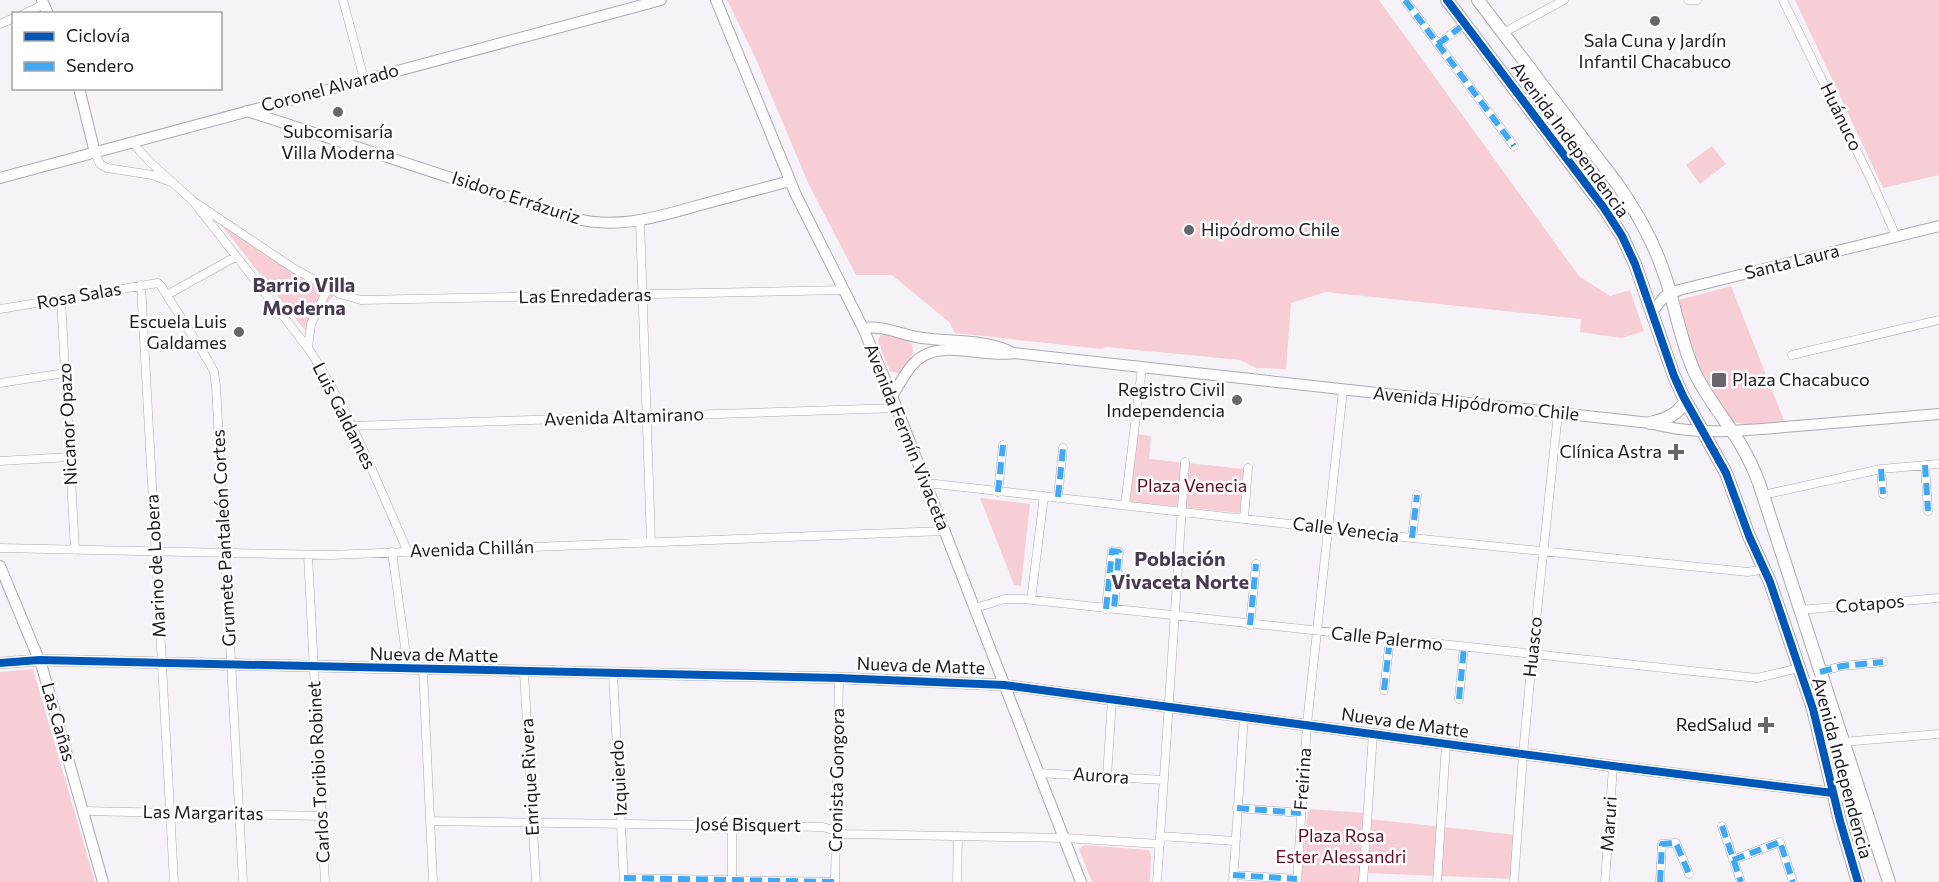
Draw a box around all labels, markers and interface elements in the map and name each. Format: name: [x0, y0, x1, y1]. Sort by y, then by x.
legend: [12, 12, 222, 90]
marker: Sala Cuna y Jardín Infantil Chacabuco: [1648, 14, 1662, 28]
text: Ciclovía: [66, 24, 130, 46]
place label: Sala Cuna y Jardín Infantil Chacabuco: [1579, 29, 1731, 72]
text: Sendero: [66, 54, 134, 76]
street label: Avenida Independencia: [1507, 57, 1635, 222]
street label: Coronel Alvarado: [259, 58, 401, 116]
street label: Huánuco: [1816, 79, 1868, 154]
marker: Subcomisaría Villa Moderna: [331, 105, 345, 119]
place label: Subcomisaría Villa Moderna: [281, 120, 395, 163]
street label: Isidoro Errázuriz: [449, 166, 584, 228]
place label: Hipódromo Chile: [1201, 218, 1340, 240]
marker: Hipódromo Chile: [1182, 223, 1196, 237]
street label: Santa Laura: [1742, 239, 1841, 283]
district label: Barrio Villa Moderna: [253, 272, 355, 319]
street label: Rosa Salas: [35, 277, 123, 313]
street label: Las Enredaderas: [518, 283, 652, 307]
place label: Escuela Luis Galdames: [129, 310, 227, 353]
marker: Escuela Luis Galdames: [232, 325, 246, 339]
street label: Avenida Fermín Vivaceta: [860, 340, 956, 533]
street label: Luis Galdames: [309, 358, 381, 473]
street label: Nicanor Opazo: [53, 362, 81, 486]
place label: Plaza Chacabuco: [1732, 368, 1870, 390]
marker: Plaza Chacabuco: [1710, 371, 1728, 389]
place label: Registro Civil Independencia: [1106, 378, 1225, 421]
street label: Avenida Hipódromo Chile: [1372, 381, 1580, 425]
marker: Registro Civil Independencia: [1230, 393, 1244, 407]
street label: Avenida Altamirano: [544, 402, 704, 430]
street label: Grumete Pantaleón Cortes: [206, 429, 240, 647]
place label: Clínica Astra: [1559, 440, 1662, 462]
marker: Clínica Astra: [1667, 443, 1685, 461]
park label: Plaza Venecia: [1137, 474, 1247, 496]
street label: Marino de Lobera: [140, 494, 170, 638]
street label: Calle Venecia: [1292, 512, 1401, 546]
street label: Avenida Chillán: [409, 535, 535, 561]
district label: Población Vivaceta Norte: [1111, 546, 1249, 593]
street label: Cotapos: [1834, 589, 1905, 617]
street label: Huasco: [1518, 616, 1546, 678]
street label: Calle Palermo: [1330, 621, 1444, 655]
street label: Nueva de Matte: [369, 642, 499, 666]
street label: Nueva de Matte: [856, 652, 986, 678]
street label: Avenida Independencia: [1808, 674, 1878, 861]
street label: Las Cañas: [37, 680, 81, 764]
street label: Carlos Toribio Robinet: [302, 680, 334, 864]
street label: Nueva de Matte: [1340, 702, 1470, 742]
street label: Cronista Gongora: [824, 708, 848, 852]
place label: RedSalud: [1676, 713, 1752, 735]
marker: RedSalud: [1757, 716, 1775, 734]
street label: Enrique Rivera: [515, 718, 543, 836]
street label: Izquierdo: [605, 739, 631, 817]
street label: Freirina: [1289, 747, 1315, 811]
street label: Aurora: [1072, 762, 1130, 788]
street label: Maruri: [1595, 795, 1621, 852]
street label: Las Margaritas: [142, 800, 264, 824]
street label: José Bisquert: [695, 812, 801, 836]
park label: Plaza Rosa Ester Alessandri: [1276, 824, 1406, 867]

